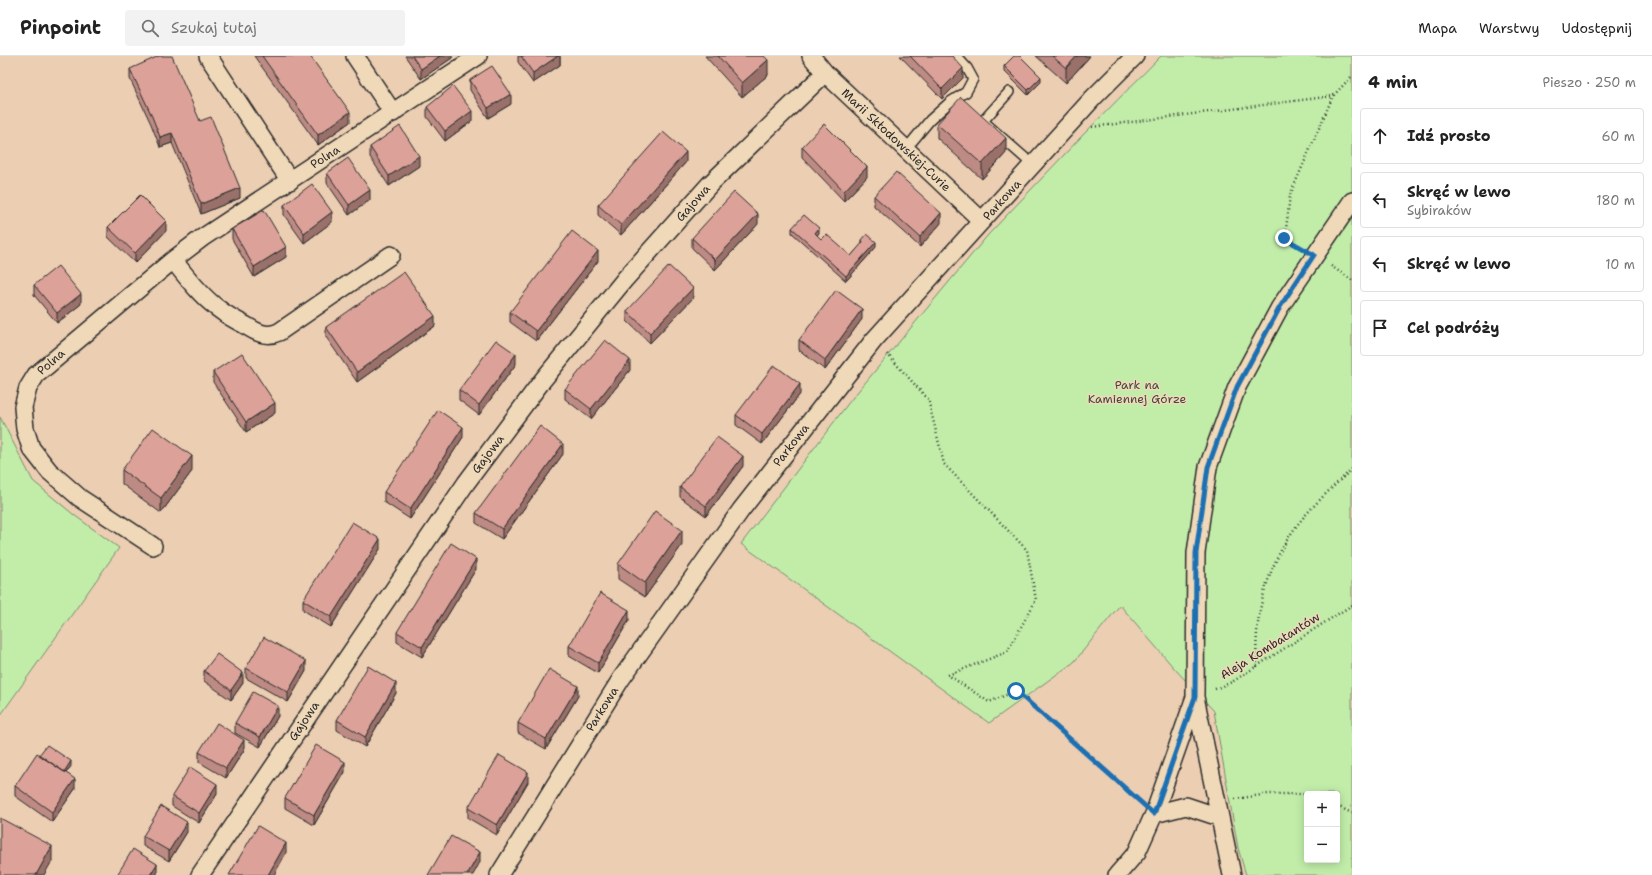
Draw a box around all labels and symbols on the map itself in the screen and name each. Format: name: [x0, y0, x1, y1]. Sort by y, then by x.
street label: Marii Skłodowskiej-Curie: [838, 85, 954, 195]
street label: Polna: [307, 141, 343, 172]
street label: Parkowa: [979, 176, 1025, 224]
street label: Gajowa: [672, 181, 714, 225]
route end: [1275, 229, 1293, 247]
street label: Polna: [34, 345, 69, 379]
park label: Park na Kamiennej Górze: [1088, 377, 1187, 407]
street label: Parkowa: [769, 420, 813, 470]
street label: Gajowa: [468, 431, 508, 477]
street label: Aleja Kombatantów: [1217, 609, 1323, 683]
route start: [1007, 682, 1025, 700]
street label: Parkowa: [582, 683, 622, 734]
street label: Gajowa: [285, 698, 323, 744]

